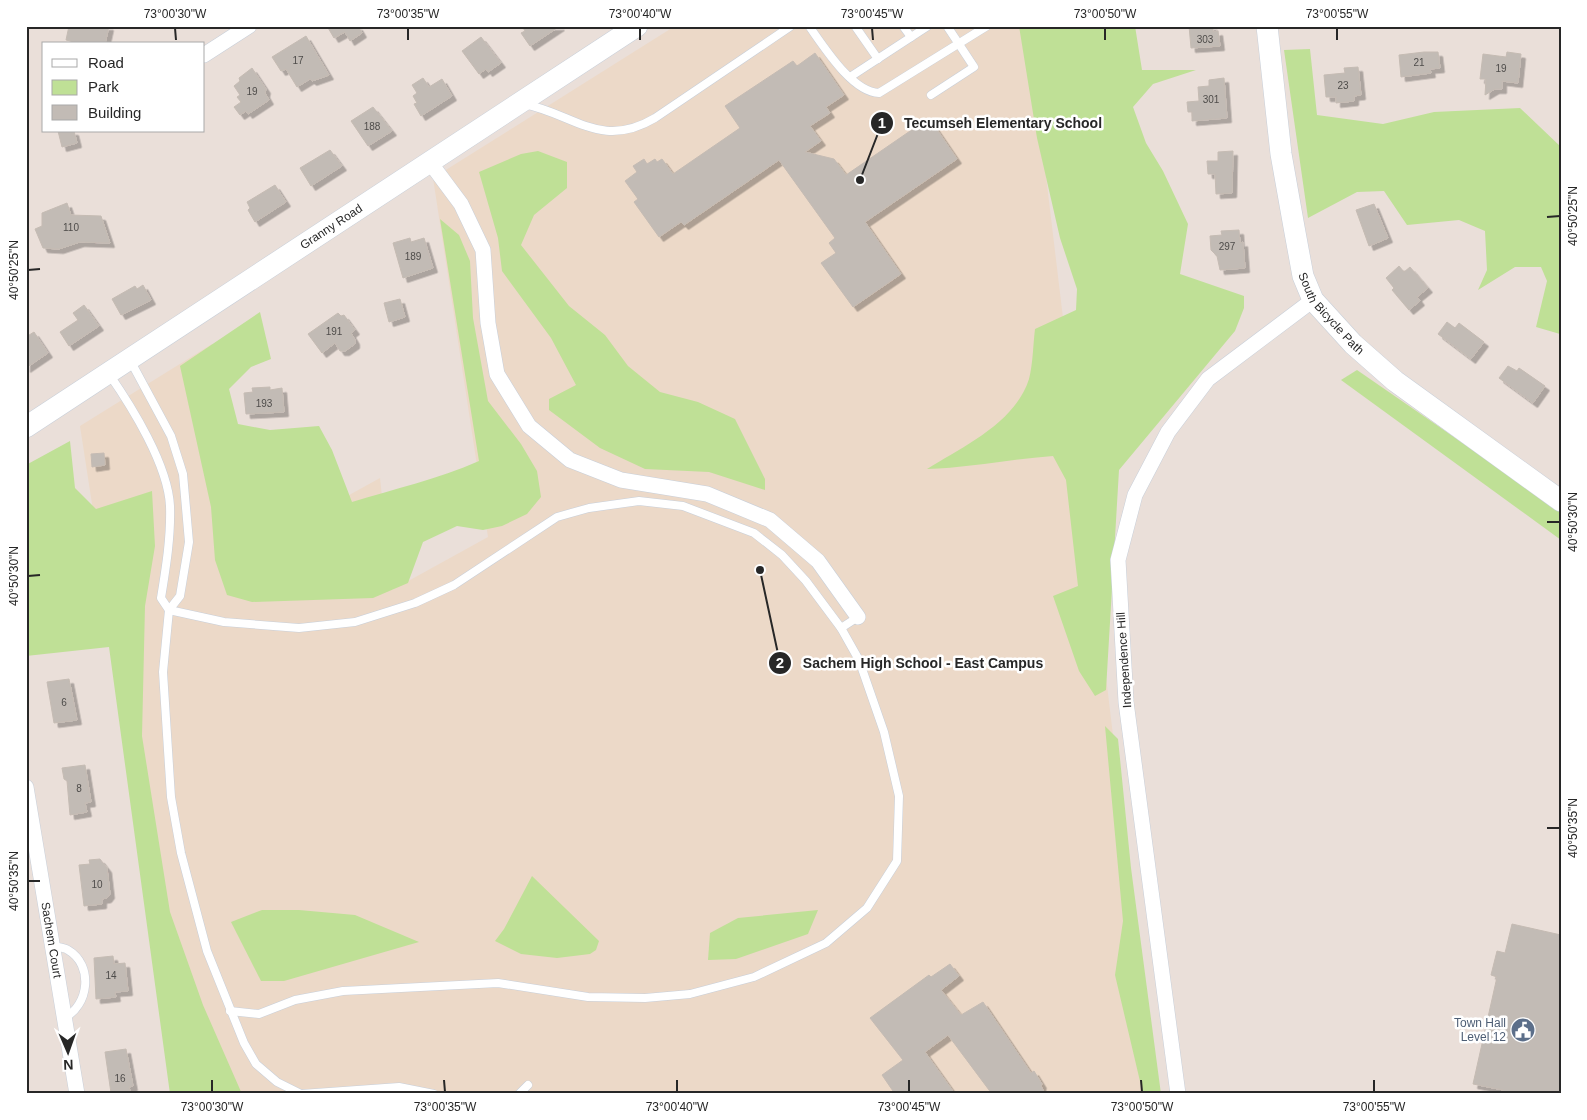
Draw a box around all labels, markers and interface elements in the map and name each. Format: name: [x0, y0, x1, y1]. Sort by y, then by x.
text: 73°00'30"W: [144, 7, 207, 21]
text: 73°00'35"W: [377, 7, 440, 21]
text: 73°00'40"W: [609, 7, 672, 21]
text: 73°00'45"W: [841, 7, 904, 21]
text: 73°00'50"W: [1074, 7, 1137, 21]
text: 73°00'55"W: [1306, 7, 1369, 21]
house number: 303: [1197, 34, 1214, 45]
legend: [42, 42, 205, 132]
text: Road: [88, 54, 124, 71]
house number: 17: [292, 55, 304, 66]
house number: 21: [1413, 57, 1425, 68]
house number: 19: [1495, 63, 1507, 74]
text: Park: [88, 78, 119, 95]
house number: 23: [1337, 80, 1349, 91]
house number: 19: [246, 86, 258, 97]
house number: 301: [1203, 94, 1220, 105]
text: Building: [88, 104, 141, 121]
callout: Tecumseh Elementary School: [869, 109, 1112, 138]
text: 1: [878, 114, 886, 131]
text: Tecumseh Elementary School: [904, 115, 1102, 131]
house number: 188: [364, 121, 381, 132]
text: 40°50'25"N: [1566, 186, 1580, 246]
street label: Granny Road: [297, 201, 365, 252]
house number: 110: [63, 222, 79, 233]
text: 40°50'25"N: [7, 240, 21, 300]
house number: 297: [1219, 241, 1236, 252]
house number: 189: [405, 251, 422, 262]
street label: South Bicycle Path: [1295, 270, 1367, 357]
house number: 191: [326, 326, 343, 337]
house number: 193: [256, 398, 273, 409]
text: 40°50'30"N: [1566, 492, 1580, 552]
text: 40°50'30"N: [7, 546, 21, 606]
street label: Independence Hill: [1114, 612, 1134, 708]
callout: Sachem High School - East Campus: [767, 648, 1053, 677]
text: 2: [776, 654, 784, 671]
text: Sachem High School - East Campus: [803, 655, 1043, 671]
house number: 6: [61, 697, 67, 708]
house number: 8: [76, 783, 82, 794]
text: 40°50'35"N: [1566, 798, 1580, 858]
text: 40°50'35"N: [7, 851, 21, 911]
house number: 10: [91, 879, 103, 890]
street label: Sachem Court: [38, 901, 65, 980]
house number: 14: [105, 970, 117, 981]
place label: Town Hall Level 12: [1454, 1016, 1506, 1044]
public building icon: Town Hall Level 12: [1510, 1017, 1536, 1043]
north arrow: [42, 1028, 92, 1078]
text: N: [63, 1057, 74, 1073]
house number: 16: [114, 1073, 126, 1084]
text: 73°00'30"W: [181, 1100, 244, 1114]
text: 73°00'35"W: [414, 1100, 477, 1114]
text: 73°00'40"W: [646, 1100, 709, 1114]
text: 73°00'45"W: [878, 1100, 941, 1114]
text: 73°00'50"W: [1111, 1100, 1174, 1114]
text: 73°00'55"W: [1343, 1100, 1406, 1114]

